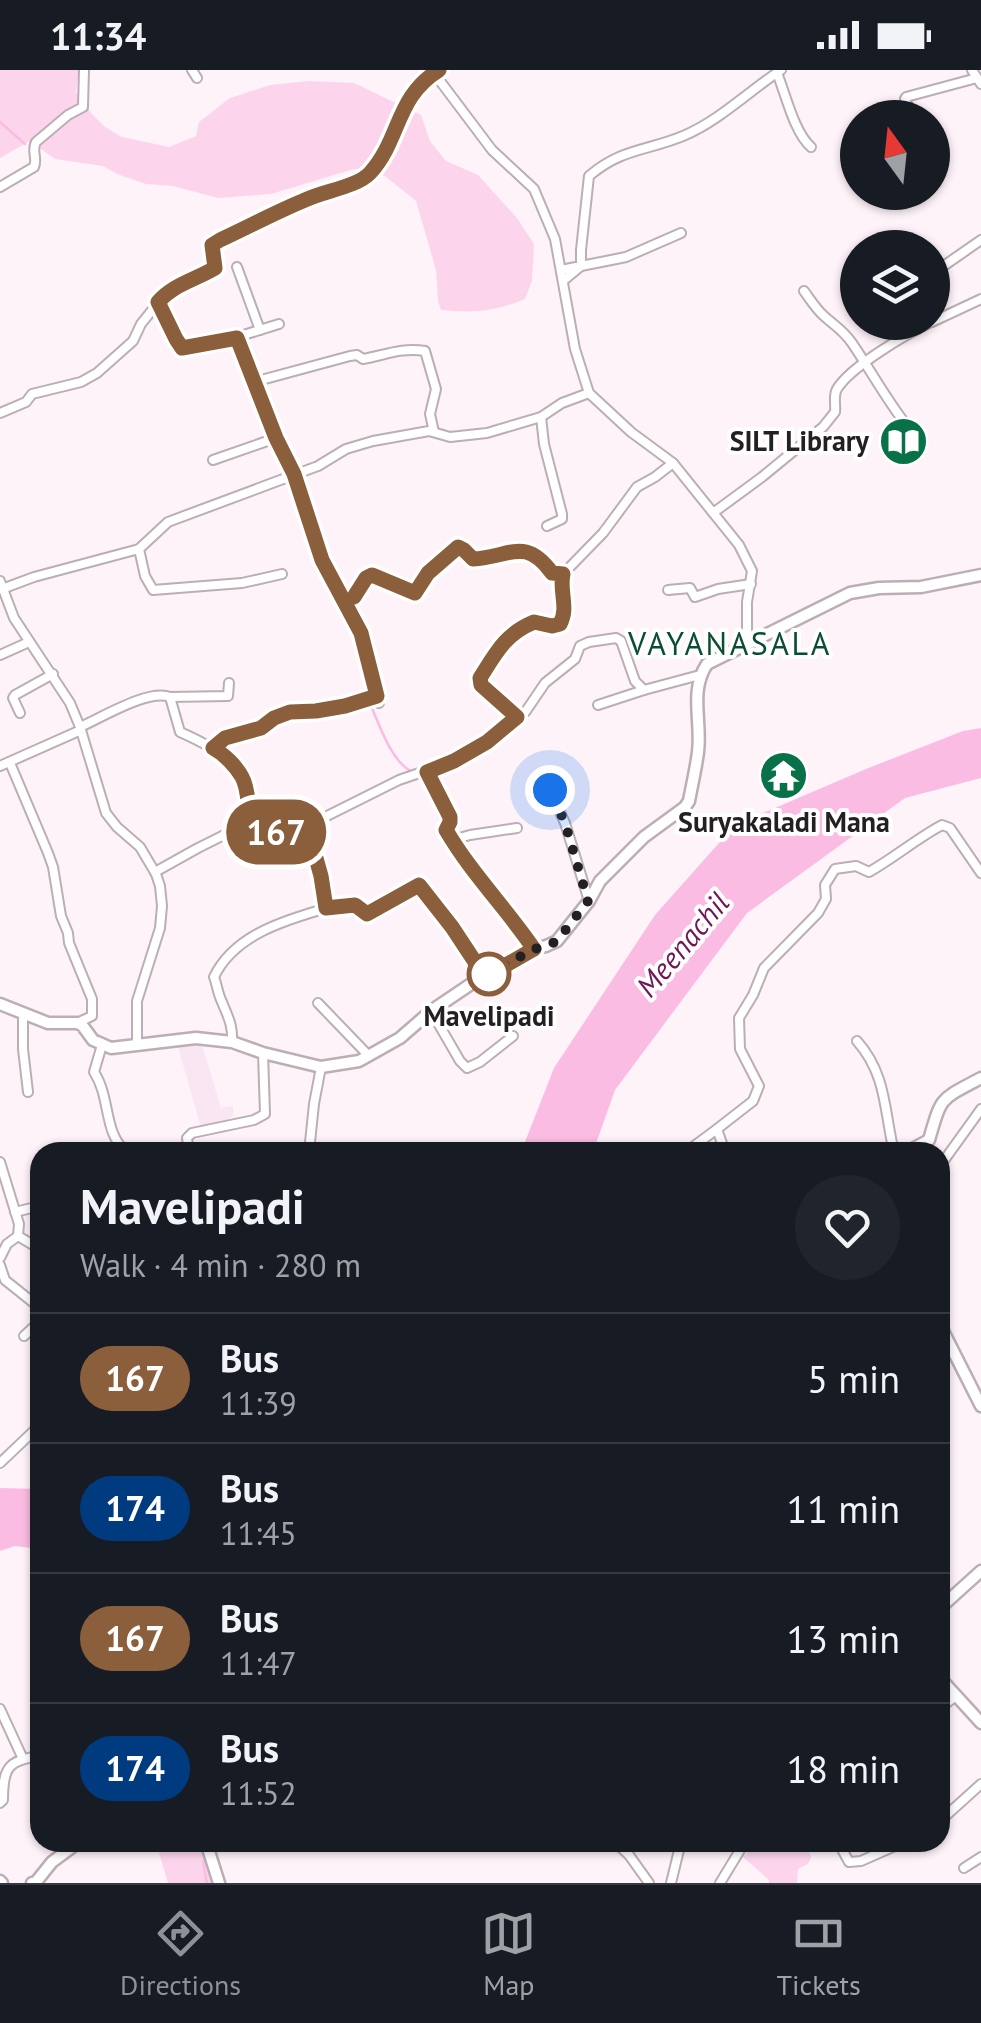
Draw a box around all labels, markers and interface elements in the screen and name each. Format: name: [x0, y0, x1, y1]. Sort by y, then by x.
text: 11:34: [50, 11, 146, 60]
north arrow: [840, 100, 950, 210]
map controls: [840, 100, 950, 340]
button: layers: [840, 230, 950, 340]
library icon: SILT Library: [878, 415, 930, 467]
place label: SILT Library: [730, 422, 870, 459]
district label: VAYANASALA: [627, 622, 832, 664]
temple icon: Suryakaladi Mana: [758, 749, 810, 801]
your location: [525, 765, 575, 815]
line badge: 167: [218, 800, 334, 864]
place label: Suryakaladi Mana: [678, 803, 890, 840]
text: 167: [246, 809, 306, 855]
water label: Meenachil: [627, 884, 737, 1004]
marker: Mavelipadi: [468, 953, 510, 995]
place label: Mavelipadi: [423, 997, 555, 1034]
text: Mavelipadi: [80, 1175, 305, 1237]
button: heart: [795, 1175, 900, 1280]
text: Walk · 4 min · 280 m: [80, 1244, 361, 1286]
text: Bus: [220, 1333, 279, 1382]
text: 5 min: [807, 1354, 900, 1403]
text: 167: [105, 1355, 165, 1401]
text: 11:39: [220, 1382, 297, 1424]
text: Bus: [220, 1463, 279, 1512]
text: 11 min: [787, 1484, 900, 1533]
text: 174: [105, 1485, 165, 1531]
text: 11:45: [220, 1512, 297, 1554]
text: Bus: [220, 1593, 279, 1642]
text: 13 min: [787, 1614, 900, 1663]
text: 167: [105, 1615, 165, 1661]
text: 11:47: [220, 1642, 297, 1684]
text: Bus: [220, 1723, 279, 1772]
text: 18 min: [787, 1744, 900, 1793]
text: 174: [105, 1745, 165, 1791]
text: 11:52: [220, 1772, 297, 1814]
tab: Directions: [120, 1906, 241, 2003]
tab: Map: [481, 1906, 536, 2003]
tab: Tickets: [777, 1906, 861, 2003]

